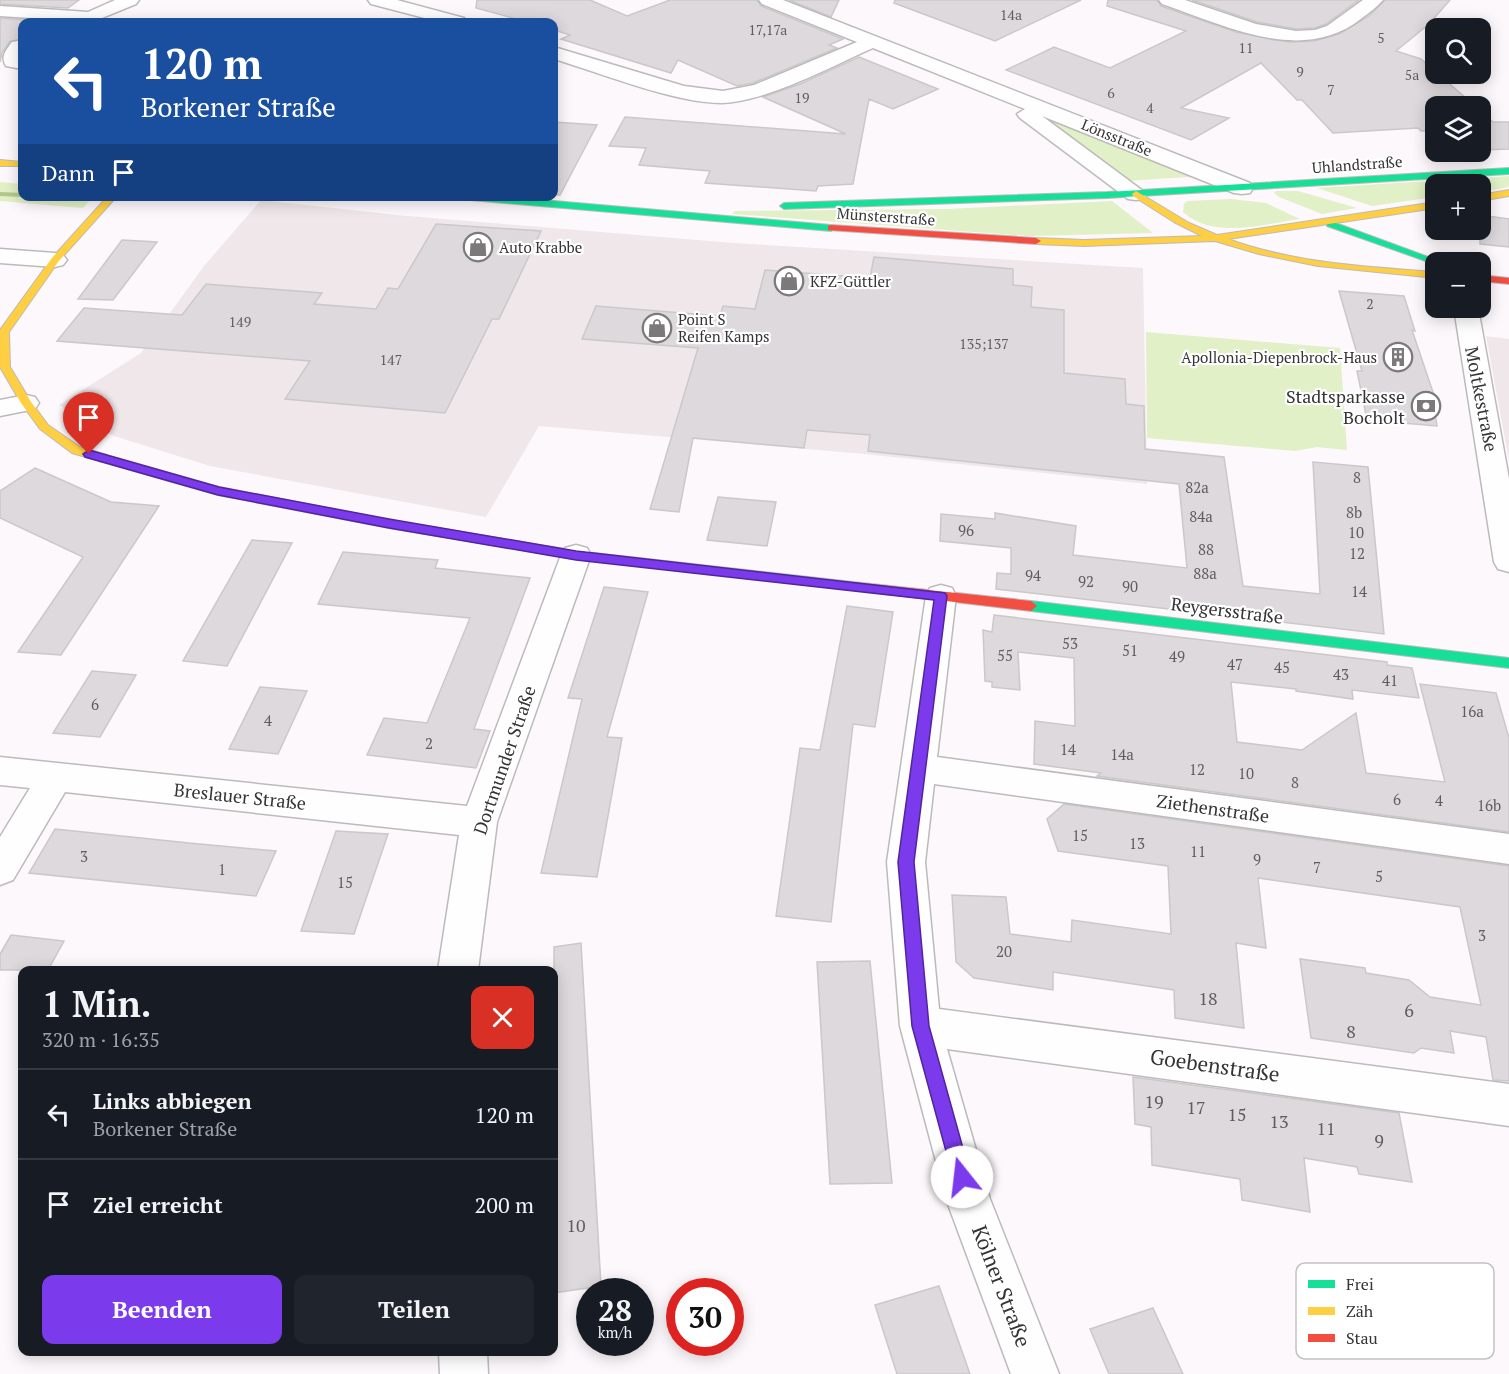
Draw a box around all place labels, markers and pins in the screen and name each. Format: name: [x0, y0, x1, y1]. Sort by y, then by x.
shop icon: Auto Krabbe: [462, 231, 494, 263]
place label: Auto Krabbe: [499, 237, 582, 257]
shop icon: KFZ-Güttler: [773, 265, 805, 297]
place label: KFZ-Güttler: [810, 271, 891, 291]
place label: Point S Reifen Kamps: [678, 309, 770, 346]
shop icon: Point S Reifen Kamps: [641, 312, 673, 344]
building icon: Apollonia-Diepenbrock-Haus: [1382, 341, 1414, 373]
place label: Apollonia-Diepenbrock-Haus: [1181, 347, 1377, 367]
place label: Stadtsparkasse Bocholt: [1286, 384, 1405, 429]
bank icon: Stadtsparkasse Bocholt: [1410, 390, 1442, 422]
pin: [63, 392, 114, 454]

